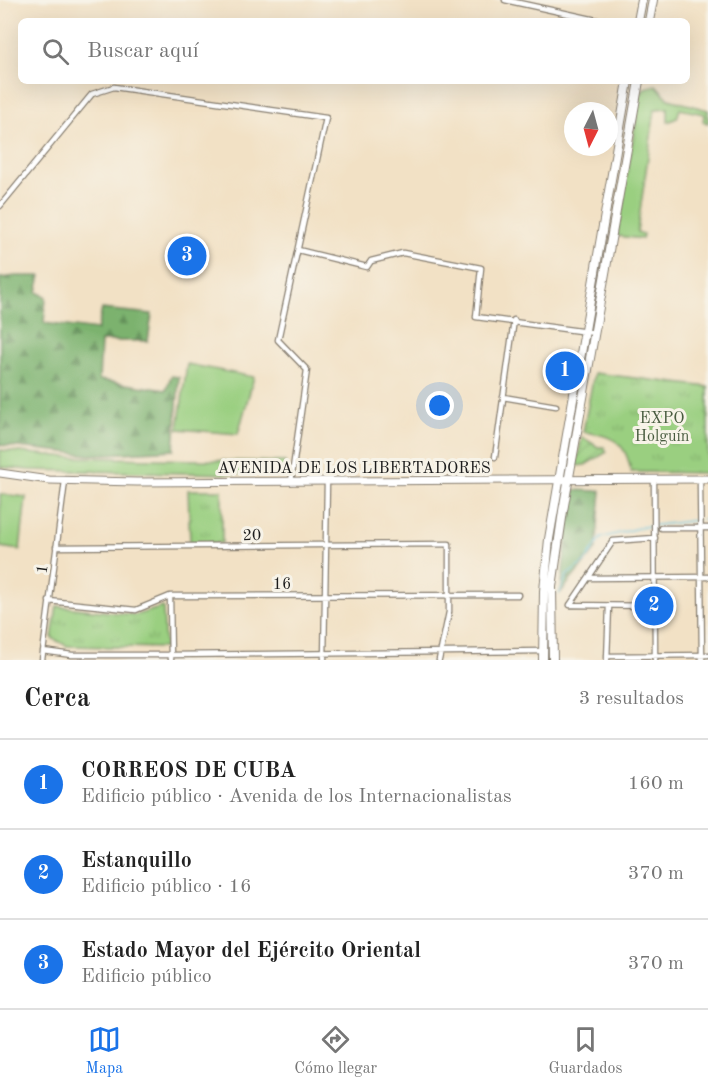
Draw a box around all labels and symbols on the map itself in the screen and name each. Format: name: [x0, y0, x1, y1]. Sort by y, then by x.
north arrow: [564, 102, 618, 156]
pin: 3: [168, 234, 207, 278]
pin: 1: [546, 348, 584, 394]
your location: [425, 391, 454, 420]
park label: EXPO Holguín: [634, 411, 690, 445]
street label: AVENIDA DE LOS LIBERTADORES: [217, 461, 491, 477]
street label: 20: [243, 528, 261, 544]
street label: 1: [34, 564, 51, 575]
street label: 16: [273, 577, 291, 593]
pin: 2: [634, 584, 674, 628]

